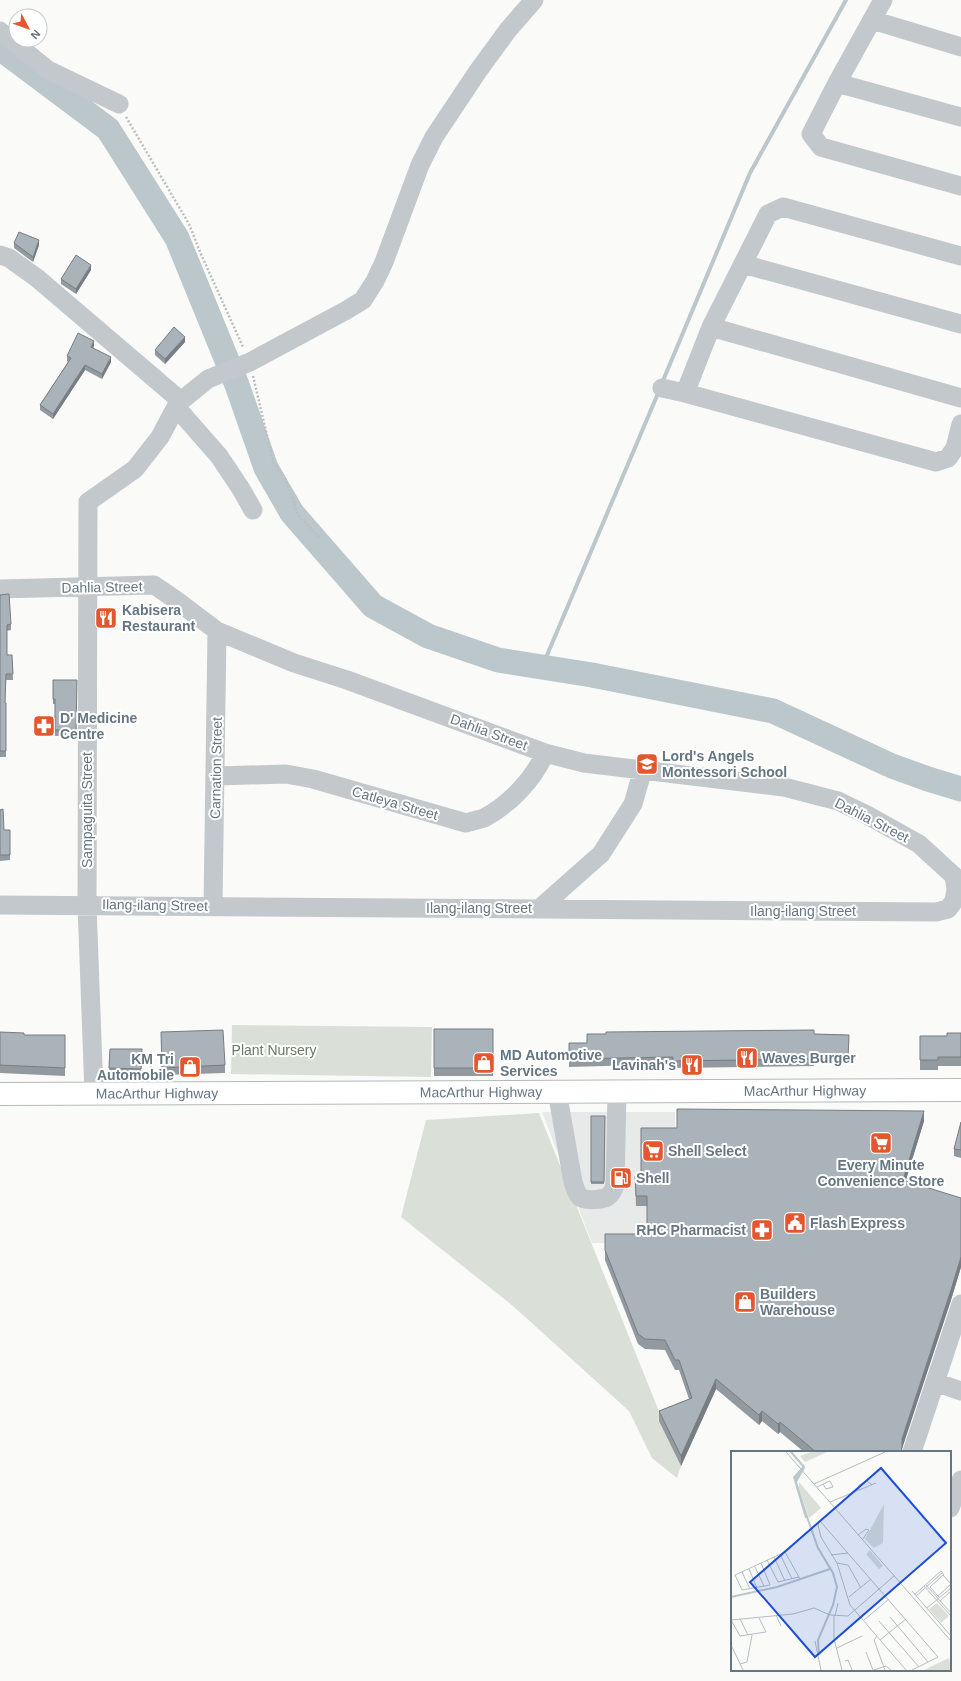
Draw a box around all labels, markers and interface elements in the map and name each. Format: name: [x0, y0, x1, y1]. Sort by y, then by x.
north arrow: [8, 8, 48, 48]
text: N: [28, 28, 43, 42]
street label: Dahlia Street: [61, 578, 143, 596]
place label: Kabisera Restaurant: [122, 602, 195, 634]
restaurant icon: Kabisera Restaurant: [93, 605, 119, 631]
place label: D' Medicine Centre: [60, 710, 137, 742]
street label: Dahlia Street: [448, 711, 530, 753]
pharmacy icon: D' Medicine Centre: [31, 713, 57, 739]
street label: Carnation Street: [207, 717, 225, 819]
place label: Lord's Angels Montessori School: [662, 748, 787, 780]
school or university icon: Lord's Angels Montessori School: [634, 751, 660, 777]
street label: Sampaguita Street: [79, 752, 95, 868]
street label: Catleya Street: [350, 783, 440, 823]
street label: Dahlia Street: [832, 794, 912, 846]
street label: Ilang-ilang Street: [102, 896, 208, 914]
street label: Ilang-ilang Street: [426, 900, 532, 916]
street label: Ilang-ilang Street: [750, 903, 856, 919]
park label: Plant Nursery: [232, 1042, 316, 1058]
restaurant icon: Waves Burger: [734, 1045, 760, 1071]
place label: MD Automotive Services: [500, 1047, 602, 1079]
shop icon: MD Automotive Services: [471, 1050, 497, 1076]
place label: Waves Burger: [762, 1050, 856, 1066]
place label: KM Tri Automobile: [97, 1051, 174, 1083]
restaurant icon: Lavinah's: [679, 1052, 705, 1078]
shop icon: KM Tri Automobile: [177, 1054, 203, 1080]
place label: Lavinah's: [612, 1057, 676, 1073]
street label: MacArthur Highway: [744, 1082, 866, 1099]
street label: MacArthur Highway: [420, 1084, 542, 1100]
street label: MacArthur Highway: [96, 1085, 218, 1102]
supermarket icon: Every Minute Convenience Store: [868, 1130, 894, 1156]
supermarket icon: Shell Select: [640, 1138, 666, 1164]
place label: Shell Select: [668, 1143, 747, 1159]
place label: Every Minute Convenience Store: [818, 1157, 945, 1189]
fuel station icon: Shell: [608, 1165, 634, 1191]
place label: Shell: [636, 1170, 669, 1186]
public building icon: Flash Express: [782, 1210, 808, 1236]
place label: Flash Express: [810, 1215, 905, 1231]
pharmacy icon: RHC Pharmacist: [749, 1217, 775, 1243]
place label: RHC Pharmacist: [636, 1222, 746, 1238]
place label: Builders Warehouse: [760, 1286, 835, 1318]
shop icon: Builders Warehouse: [732, 1289, 758, 1315]
inset map: [731, 1451, 951, 1671]

